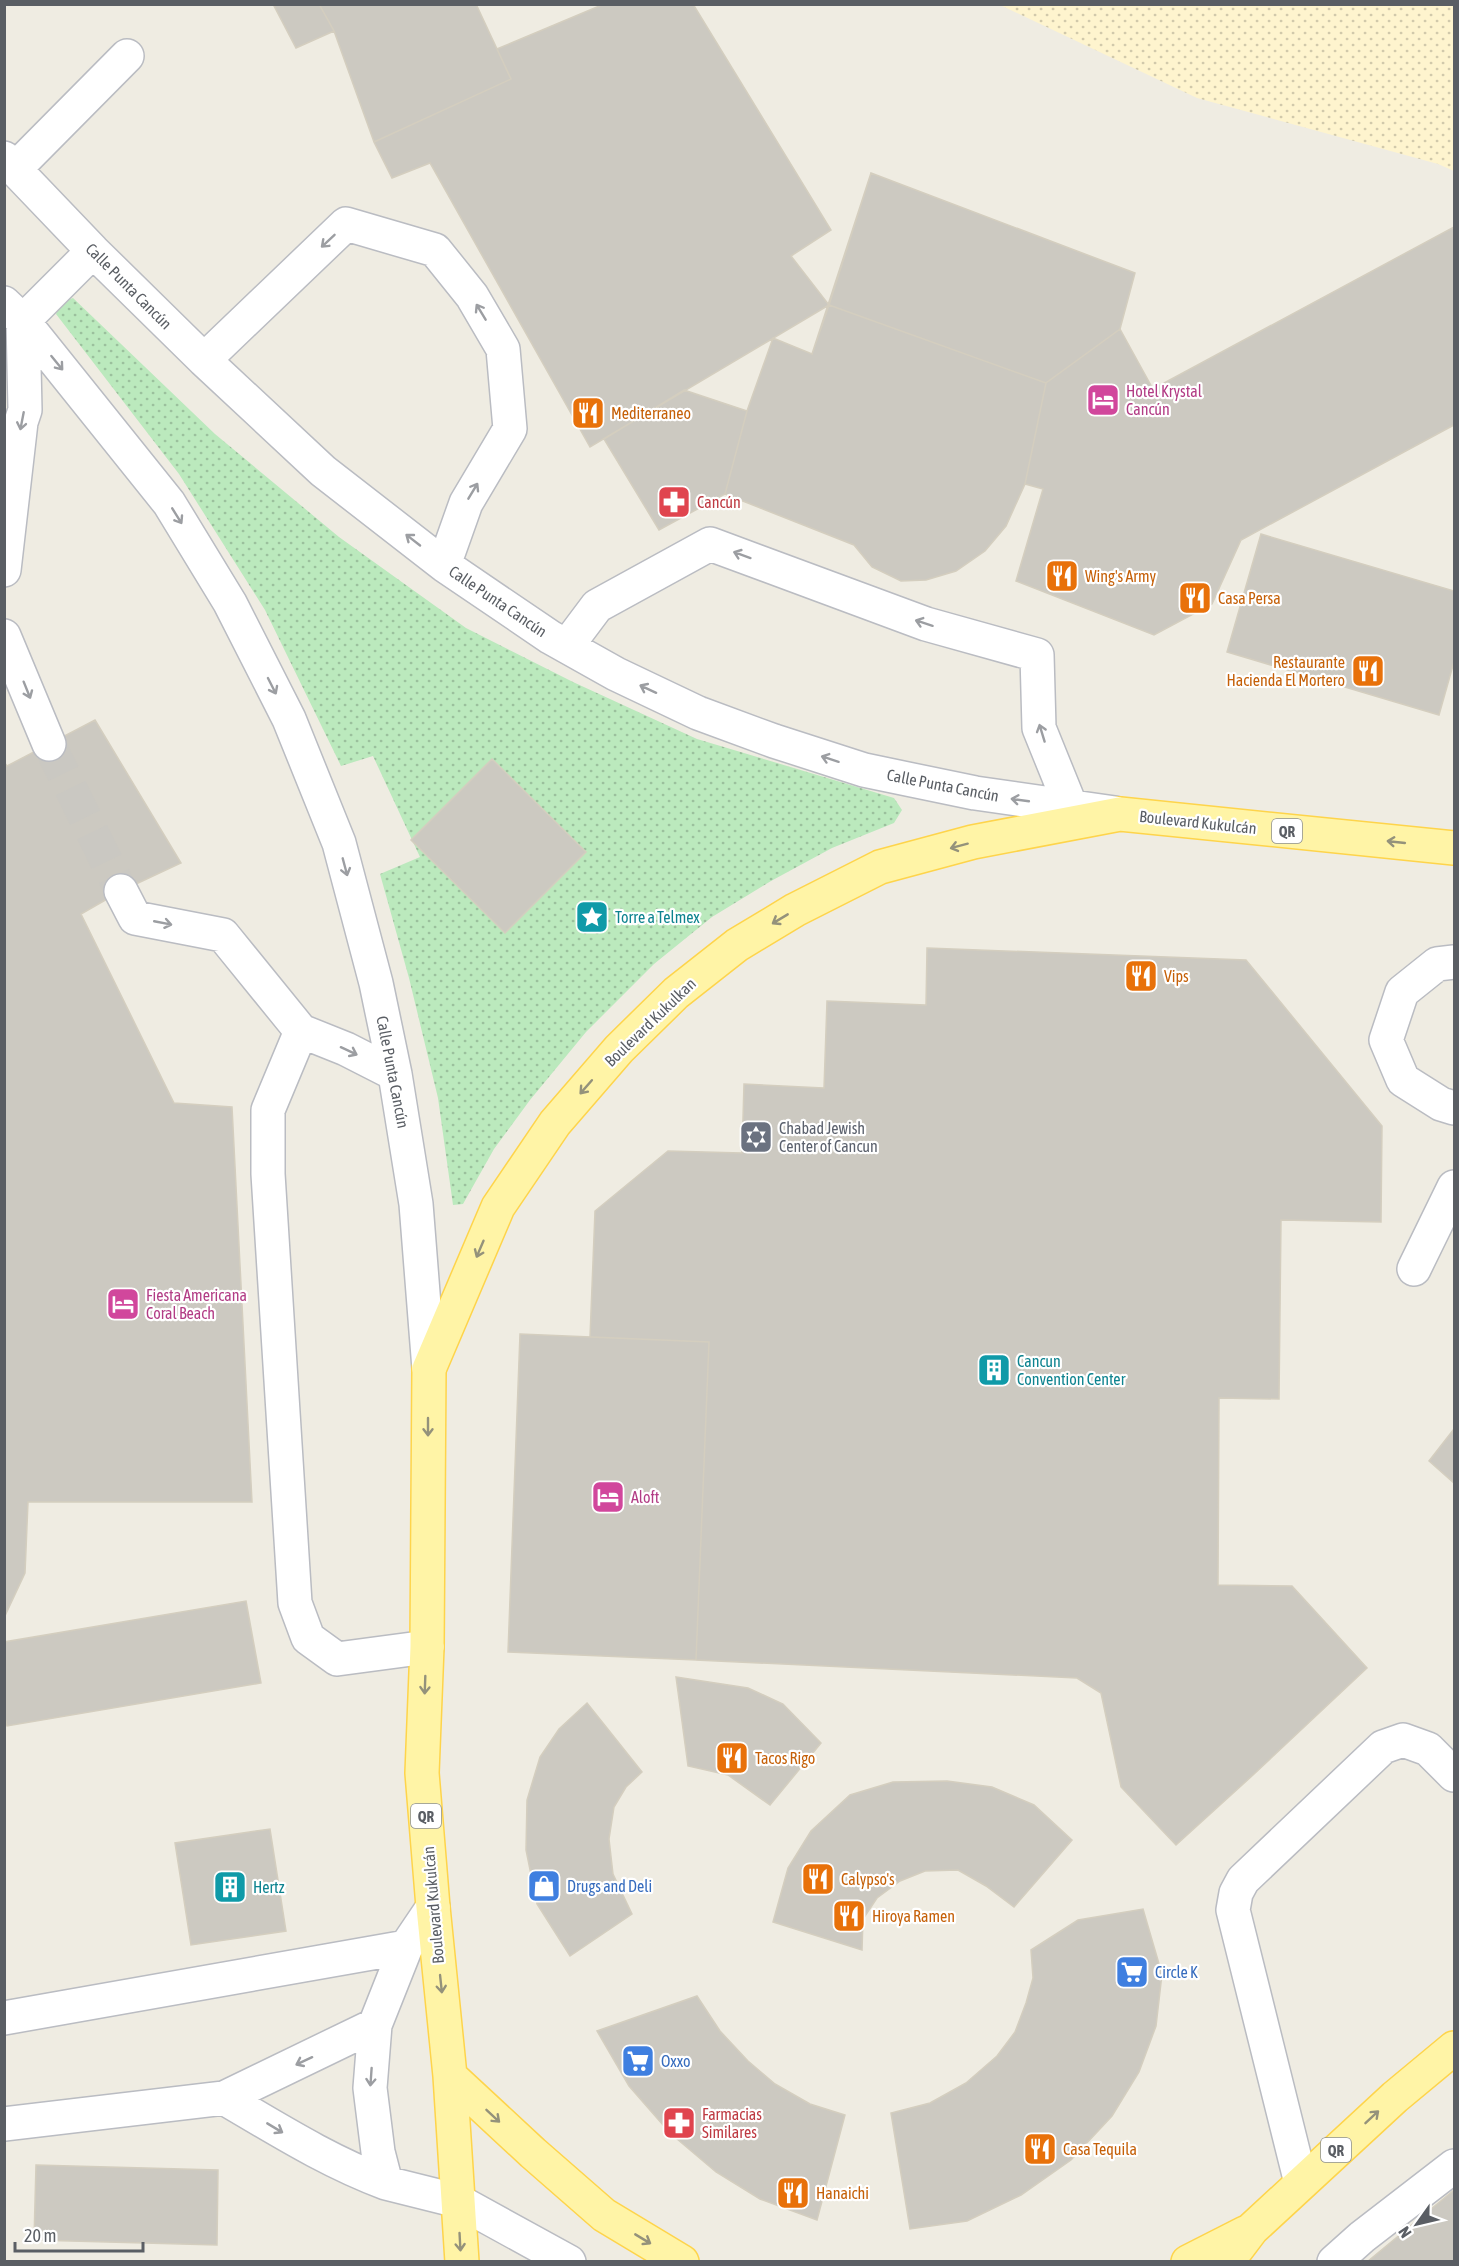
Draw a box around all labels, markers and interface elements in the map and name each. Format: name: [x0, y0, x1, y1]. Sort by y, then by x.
one-way arrow: [321, 233, 336, 247]
street label: Calle Punta Cancún: [82, 239, 176, 333]
one-way arrow: [475, 304, 487, 321]
one-way arrow: [51, 355, 64, 371]
hotel icon: Hotel Krystal Cancún: [1085, 382, 1121, 418]
place label: Hotel Krystal Cancún: [1126, 382, 1203, 418]
restaurant icon: Mediterraneo: [570, 395, 606, 431]
place label: Mediterraneo: [611, 404, 691, 422]
one-way arrow: [16, 411, 27, 431]
one-way arrow: [468, 483, 480, 500]
pharmacy icon: Cancún: [656, 484, 692, 520]
place label: Cancún: [697, 493, 741, 511]
one-way arrow: [172, 507, 184, 524]
one-way arrow: [405, 534, 421, 547]
one-way arrow: [733, 549, 751, 560]
restaurant icon: Wing's Army: [1044, 558, 1080, 594]
street label: Calle Punta Cancún: [446, 562, 550, 640]
place label: Wing's Army: [1085, 567, 1156, 586]
restaurant icon: Casa Persa: [1177, 580, 1213, 616]
place label: Casa Persa: [1218, 589, 1281, 607]
one-way arrow: [915, 617, 934, 628]
place label: Restaurante Hacienda El Mortero: [1226, 653, 1345, 689]
restaurant icon: Restaurante Hacienda El Mortero: [1350, 653, 1386, 689]
one-way arrow: [267, 677, 279, 695]
one-way arrow: [22, 680, 33, 699]
one-way arrow: [640, 683, 658, 695]
one-way arrow: [1036, 724, 1047, 743]
one-way arrow: [821, 753, 840, 764]
street label: Calle Punta Cancún: [885, 765, 1001, 805]
one-way arrow: [1011, 794, 1031, 805]
street label: Boulevard Kukulcán: [1138, 807, 1258, 837]
road number: QR: [1272, 819, 1302, 843]
one-way arrow: [1387, 837, 1407, 848]
one-way arrow: [950, 840, 969, 852]
one-way arrow: [340, 857, 351, 876]
place icon: Torre a Telmex: [574, 899, 610, 935]
place label: Torre a Telmex: [615, 908, 700, 926]
one-way arrow: [772, 914, 789, 926]
one-way arrow: [152, 918, 172, 929]
restaurant icon: Vips: [1123, 958, 1159, 994]
place label: Vips: [1164, 967, 1189, 986]
street label: Boulevard Kukulkan: [601, 974, 699, 1070]
street label: Calle Punta Cancún: [373, 1014, 413, 1130]
one-way arrow: [339, 1046, 357, 1058]
one-way arrow: [579, 1079, 593, 1094]
synagogue icon: Chabad Jewish Center of Cancun: [738, 1119, 774, 1155]
place label: Chabad Jewish Center of Cancun: [779, 1119, 878, 1155]
one-way arrow: [474, 1240, 485, 1258]
hotel icon: Fiesta Americana Coral Beach: [105, 1286, 141, 1322]
place label: Fiesta Americana Coral Beach: [146, 1286, 247, 1322]
building icon: Cancun Convention Center: [976, 1352, 1012, 1388]
place label: Cancun Convention Center: [1017, 1352, 1126, 1388]
one-way arrow: [422, 1417, 434, 1437]
hotel icon: Aloft: [590, 1479, 626, 1515]
place label: Aloft: [631, 1488, 660, 1506]
one-way arrow: [420, 1675, 431, 1695]
restaurant icon: Tacos Rigo: [714, 1740, 750, 1776]
place label: Tacos Rigo: [755, 1749, 815, 1768]
road number: QR: [411, 1804, 441, 1828]
street label: Boulevard Kukulcán: [419, 1846, 447, 1964]
restaurant icon: Calypso's: [800, 1861, 836, 1897]
shop icon: Drugs and Deli: [526, 1868, 562, 1904]
building icon: Hertz: [212, 1869, 248, 1905]
place label: Calypso's: [841, 1870, 895, 1889]
place label: Drugs and Deli: [567, 1877, 652, 1896]
place label: Hertz: [253, 1878, 285, 1896]
restaurant icon: Hiroya Ramen: [831, 1898, 867, 1934]
place label: Hiroya Ramen: [872, 1907, 955, 1926]
supermarket icon: Circle K: [1114, 1954, 1150, 1990]
place label: Circle K: [1155, 1963, 1198, 1981]
one-way arrow: [436, 1974, 447, 1994]
supermarket icon: Oxxo: [620, 2043, 656, 2079]
place label: Oxxo: [661, 2052, 691, 2070]
one-way arrow: [295, 2055, 313, 2067]
one-way arrow: [365, 2067, 376, 2087]
pharmacy icon: Farmacias Similares: [661, 2105, 697, 2141]
place label: Farmacias Similares: [702, 2105, 762, 2141]
one-way arrow: [485, 2109, 500, 2123]
one-way arrow: [1365, 2110, 1380, 2124]
one-way arrow: [266, 2122, 283, 2134]
restaurant icon: Casa Tequila: [1022, 2131, 1058, 2167]
road number: QR: [1321, 2138, 1351, 2162]
place label: Casa Tequila: [1063, 2140, 1137, 2159]
restaurant icon: Hanaichi: [775, 2175, 811, 2211]
place label: Hanaichi: [816, 2184, 869, 2202]
north arrow: [1387, 2194, 1447, 2254]
scale bar: [15, 2215, 142, 2253]
text: N: [1394, 2223, 1415, 2241]
text: 20 m: [24, 2225, 56, 2246]
one-way arrow: [455, 2231, 466, 2251]
one-way arrow: [634, 2233, 651, 2245]

